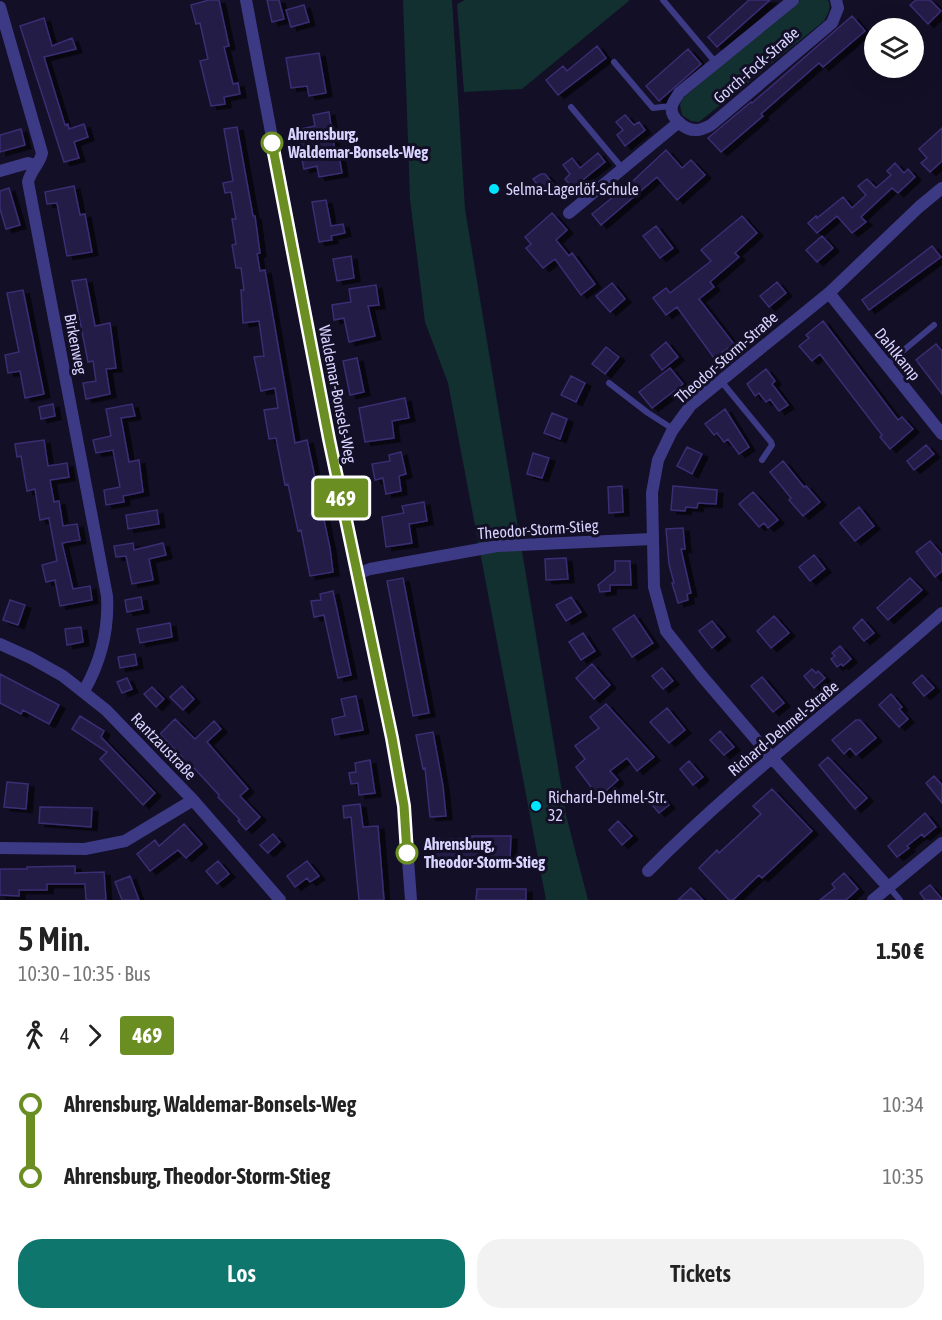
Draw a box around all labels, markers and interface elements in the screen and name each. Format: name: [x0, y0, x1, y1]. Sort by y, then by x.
map controls: [864, 18, 924, 78]
button: layers: [864, 18, 924, 78]
street label: Gorch-Fock-Straße: [710, 23, 802, 107]
place label: Ahrensburg, Waldemar-Bonsels-Weg: [287, 125, 428, 161]
marker: Ahrensburg, Waldemar-Bonsels-Weg: [261, 132, 283, 154]
place label: Selma-Lagerlöf-Schule: [506, 180, 639, 199]
marker: Selma-Lagerlöf-Schule: [487, 182, 501, 196]
street label: Theodor-Storm-Straße: [671, 308, 781, 406]
street label: Birkenweg: [60, 312, 91, 376]
street label: Waldemar-Bonsels-Weg: [315, 324, 360, 465]
street label: Dahlkamp: [871, 324, 924, 384]
line badge: 469: [306, 478, 376, 518]
text: 469: [326, 486, 356, 510]
street label: Theodor-Storm-Stieg: [477, 516, 599, 543]
street label: Richard-Dehmel-Straße: [724, 677, 842, 779]
street label: Rantzaustraße: [128, 709, 200, 783]
place label: Richard-Dehmel-Str. 32: [548, 788, 667, 824]
marker: Richard-Dehmel-Str. 32: [529, 799, 543, 813]
place label: Ahrensburg, Theodor-Storm-Stieg: [423, 835, 545, 871]
marker: Ahrensburg, Theodor-Storm-Stieg: [396, 842, 418, 864]
text: 5 Min.: [18, 920, 90, 958]
text: 1.50 €: [876, 938, 924, 964]
text: 10:30 – 10:35 · Bus: [18, 962, 151, 985]
icon: walk: [18, 1019, 51, 1052]
icon: forward: [78, 1019, 111, 1052]
text: 469: [132, 1023, 162, 1047]
text: 4: [60, 1024, 69, 1047]
text: Ahrensburg, Waldemar-Bonsels-Weg: [64, 1091, 356, 1117]
text: 10:34: [882, 1093, 924, 1116]
text: Ahrensburg, Theodor-Storm-Stieg: [64, 1163, 330, 1189]
text: 10:35: [882, 1165, 924, 1188]
button: Los: [18, 1239, 465, 1308]
button: Tickets: [477, 1239, 924, 1308]

